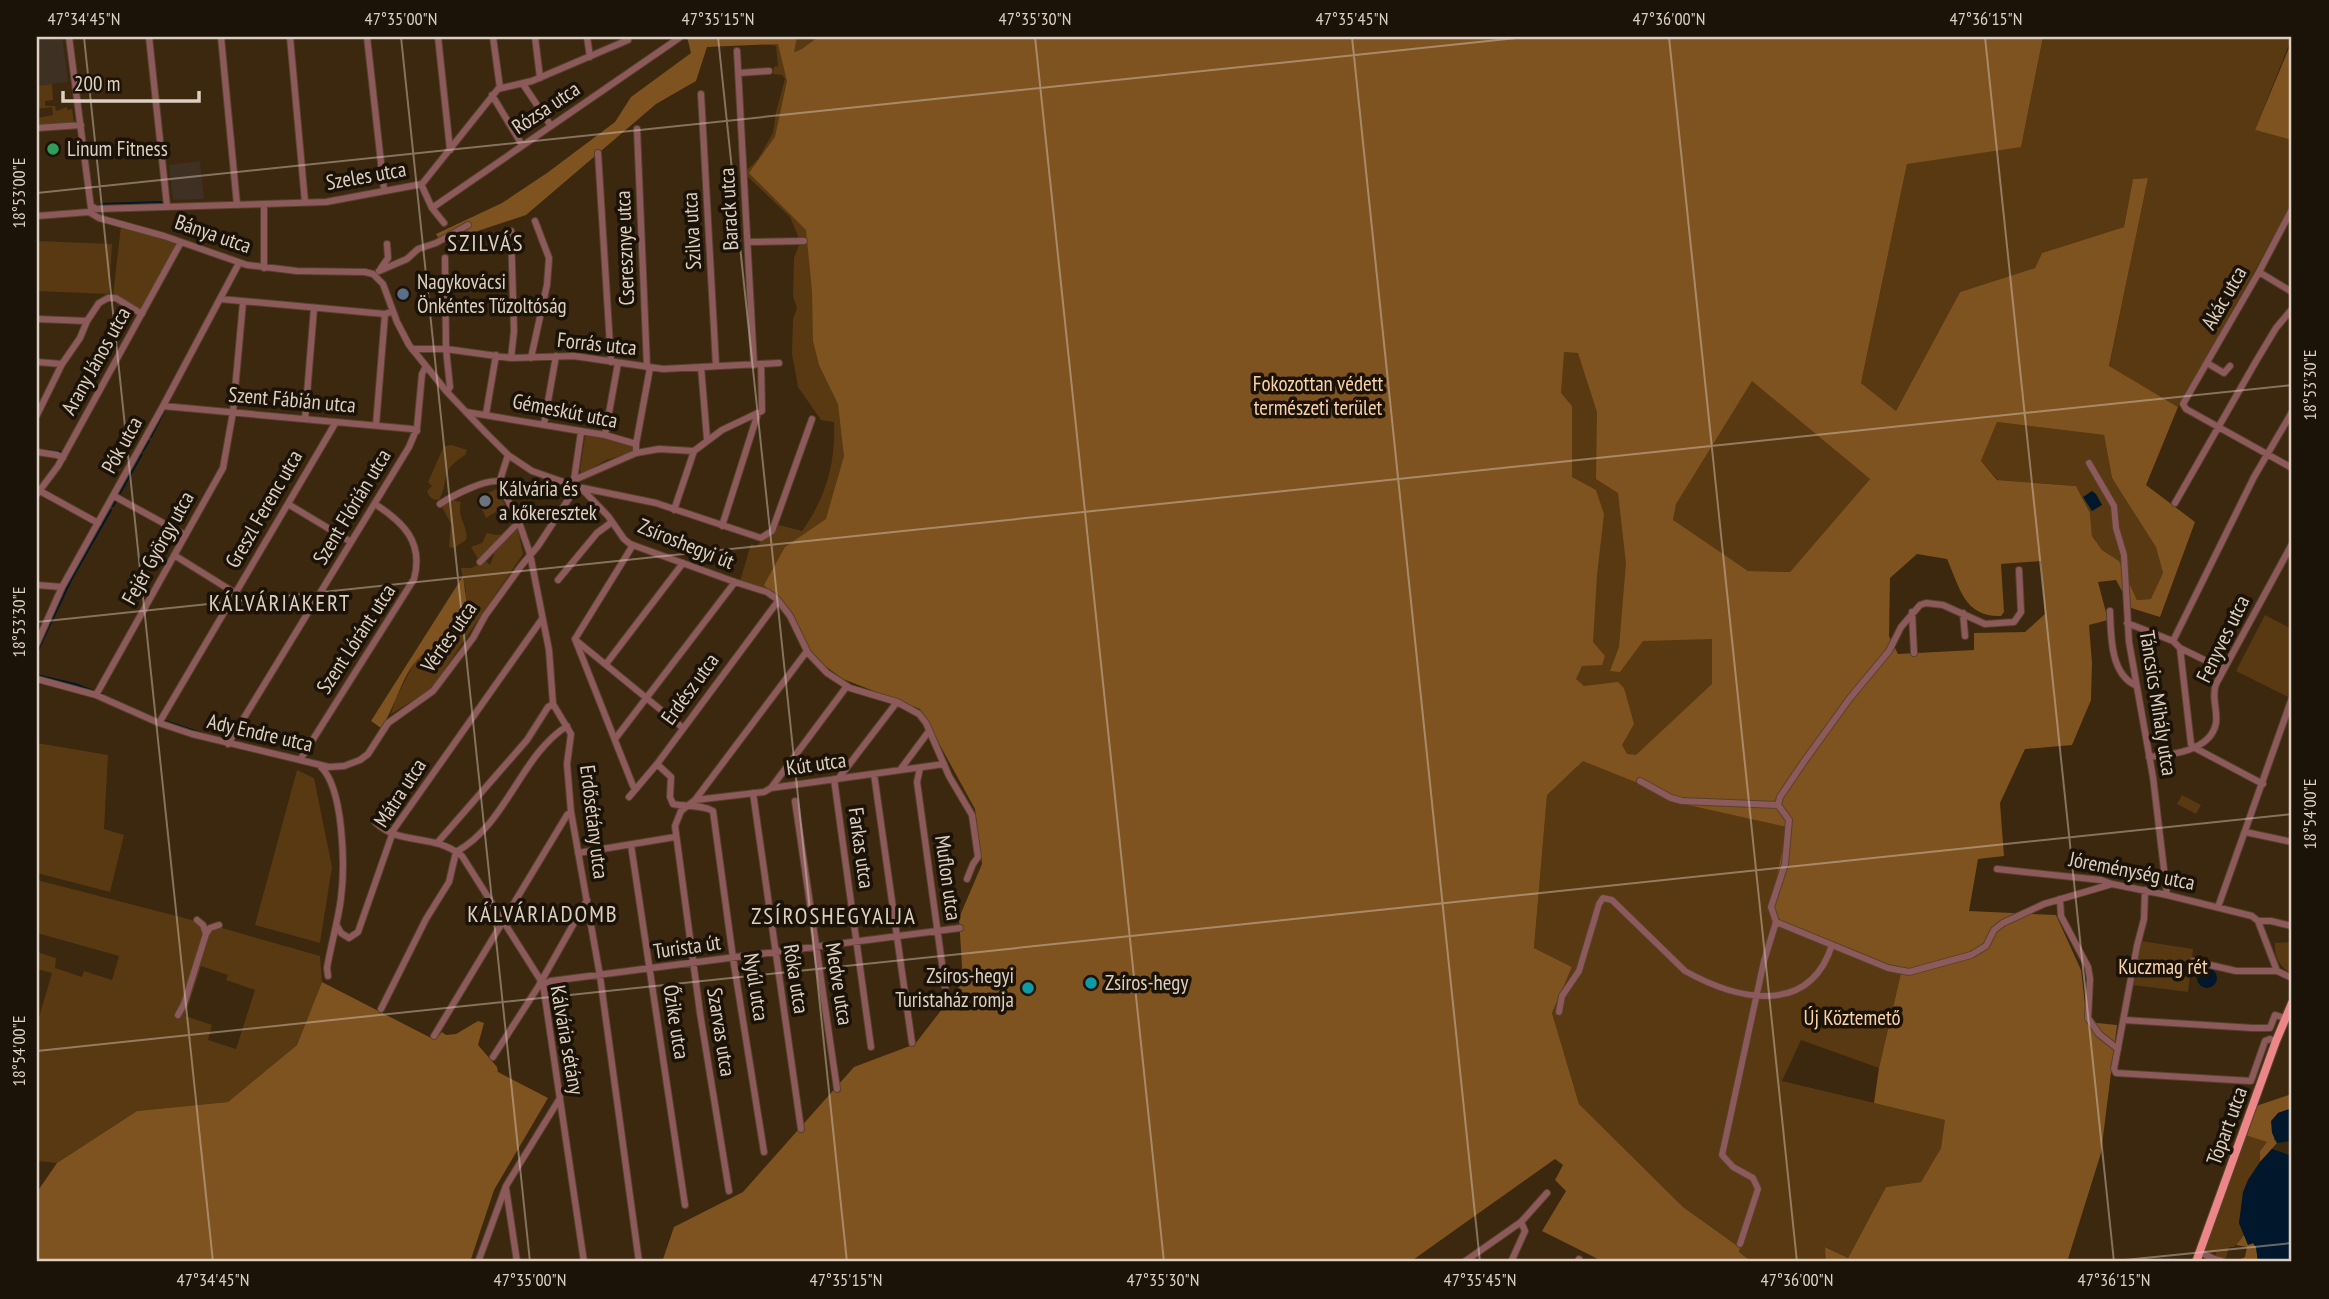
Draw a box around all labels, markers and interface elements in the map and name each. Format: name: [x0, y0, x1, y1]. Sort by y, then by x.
text: 47°34'45"N: [48, 7, 120, 30]
text: 47°35'00"N: [365, 7, 437, 30]
text: 47°35'15"N: [682, 7, 754, 30]
text: 47°35'30"N: [999, 7, 1071, 30]
text: 47°35'45"N: [1316, 7, 1388, 30]
text: 47°36'00"N: [1633, 7, 1705, 30]
text: 47°36'15"N: [1950, 7, 2022, 30]
scale bar: [63, 60, 200, 104]
text: 200 m: [74, 70, 120, 97]
street label: Rózsa utca: [507, 75, 585, 140]
place label: Linum Fitness: [67, 135, 168, 162]
marker: Linum Fitness: [45, 141, 61, 157]
street label: Szeles utca: [324, 155, 408, 196]
text: 18°53'00"E: [7, 158, 30, 228]
street label: Barack utca: [713, 167, 744, 251]
street label: Cseresznye utca: [609, 190, 640, 306]
street label: Szilva utca: [676, 192, 707, 270]
street label: Bánya utca: [171, 208, 255, 259]
district label: SZILVÁS: [447, 228, 525, 257]
street label: Akác utca: [2195, 261, 2252, 334]
place label: Nagykovácsi Önkéntes Tűzoltóság: [417, 268, 567, 319]
marker: Nagykovácsi Önkéntes Tűzoltóság: [395, 286, 411, 302]
street label: Arany János utca: [55, 302, 136, 419]
street label: Forrás utca: [556, 326, 638, 361]
text: 18°53'30"E: [2298, 350, 2321, 420]
park label: Fokozottan védett természeti terület: [1253, 370, 1383, 421]
street label: Szent Fábián utca: [227, 380, 357, 419]
street label: Gémeskút utca: [510, 387, 620, 434]
street label: Pók utca: [95, 412, 148, 478]
street label: Szent Flórián utca: [307, 444, 397, 569]
street label: Greszl Ferenc utca: [219, 445, 308, 573]
place label: Kálvária és a kőkeresztek: [499, 475, 597, 526]
street label: Fejér György utca: [115, 486, 200, 609]
marker: Kálvária és a kőkeresztek: [477, 493, 493, 509]
street label: Zsíroshegyi út: [634, 512, 738, 575]
street label: Szent Lóránt utca: [310, 579, 401, 699]
text: 18°53'30"E: [7, 587, 30, 657]
district label: KÁLVÁRIAKERT: [209, 588, 351, 617]
street label: Fenyves utca: [2190, 591, 2255, 687]
street label: Vértes utca: [414, 596, 483, 678]
street label: Táncsics Mihály utca: [2134, 628, 2183, 777]
street label: Erdész utca: [655, 648, 725, 730]
street label: Ady Endre utca: [205, 707, 316, 758]
street label: Kút utca: [784, 746, 848, 781]
street label: Mátra utca: [367, 753, 432, 832]
street label: Erdősétány utca: [574, 764, 615, 880]
text: 18°54'00"E: [2298, 779, 2321, 849]
street label: Farkas utca: [842, 806, 881, 890]
street label: Muflon utca: [929, 834, 968, 922]
street label: Jóreménység utca: [2066, 845, 2197, 896]
district label: KÁLVÁRIADOMB: [467, 899, 619, 928]
district label: ZSÍROSHEGYALJA: [751, 901, 917, 930]
street label: Turista út: [652, 928, 723, 965]
street label: Medve utca: [820, 941, 859, 1027]
street label: Róka utca: [778, 942, 815, 1016]
street label: Nyúl utca: [738, 951, 775, 1023]
park label: Kuczmag rét: [2118, 953, 2208, 980]
place label: Zsíros-hegyi Turistaház romja: [895, 962, 1014, 1013]
place label: Zsíros-hegy: [1105, 969, 1188, 996]
marker: Zsíros-hegy: [1083, 975, 1099, 991]
marker: Zsíros-hegyi Turistaház romja: [1020, 980, 1036, 996]
street label: Kálvária sétány: [545, 983, 590, 1097]
street label: Őzike utca: [657, 983, 696, 1061]
street label: Szarvas utca: [701, 986, 742, 1078]
park label: Új Köztemető: [1803, 1004, 1901, 1031]
text: 18°54'00"E: [7, 1016, 30, 1086]
street label: Tópart utca: [2200, 1083, 2253, 1169]
text: 47°34'45"N: [177, 1268, 249, 1291]
text: 47°35'00"N: [494, 1268, 566, 1291]
text: 47°35'15"N: [810, 1268, 882, 1291]
text: 47°35'30"N: [1127, 1268, 1199, 1291]
text: 47°35'45"N: [1444, 1268, 1516, 1291]
text: 47°36'00"N: [1761, 1268, 1833, 1291]
text: 47°36'15"N: [2078, 1268, 2150, 1291]

